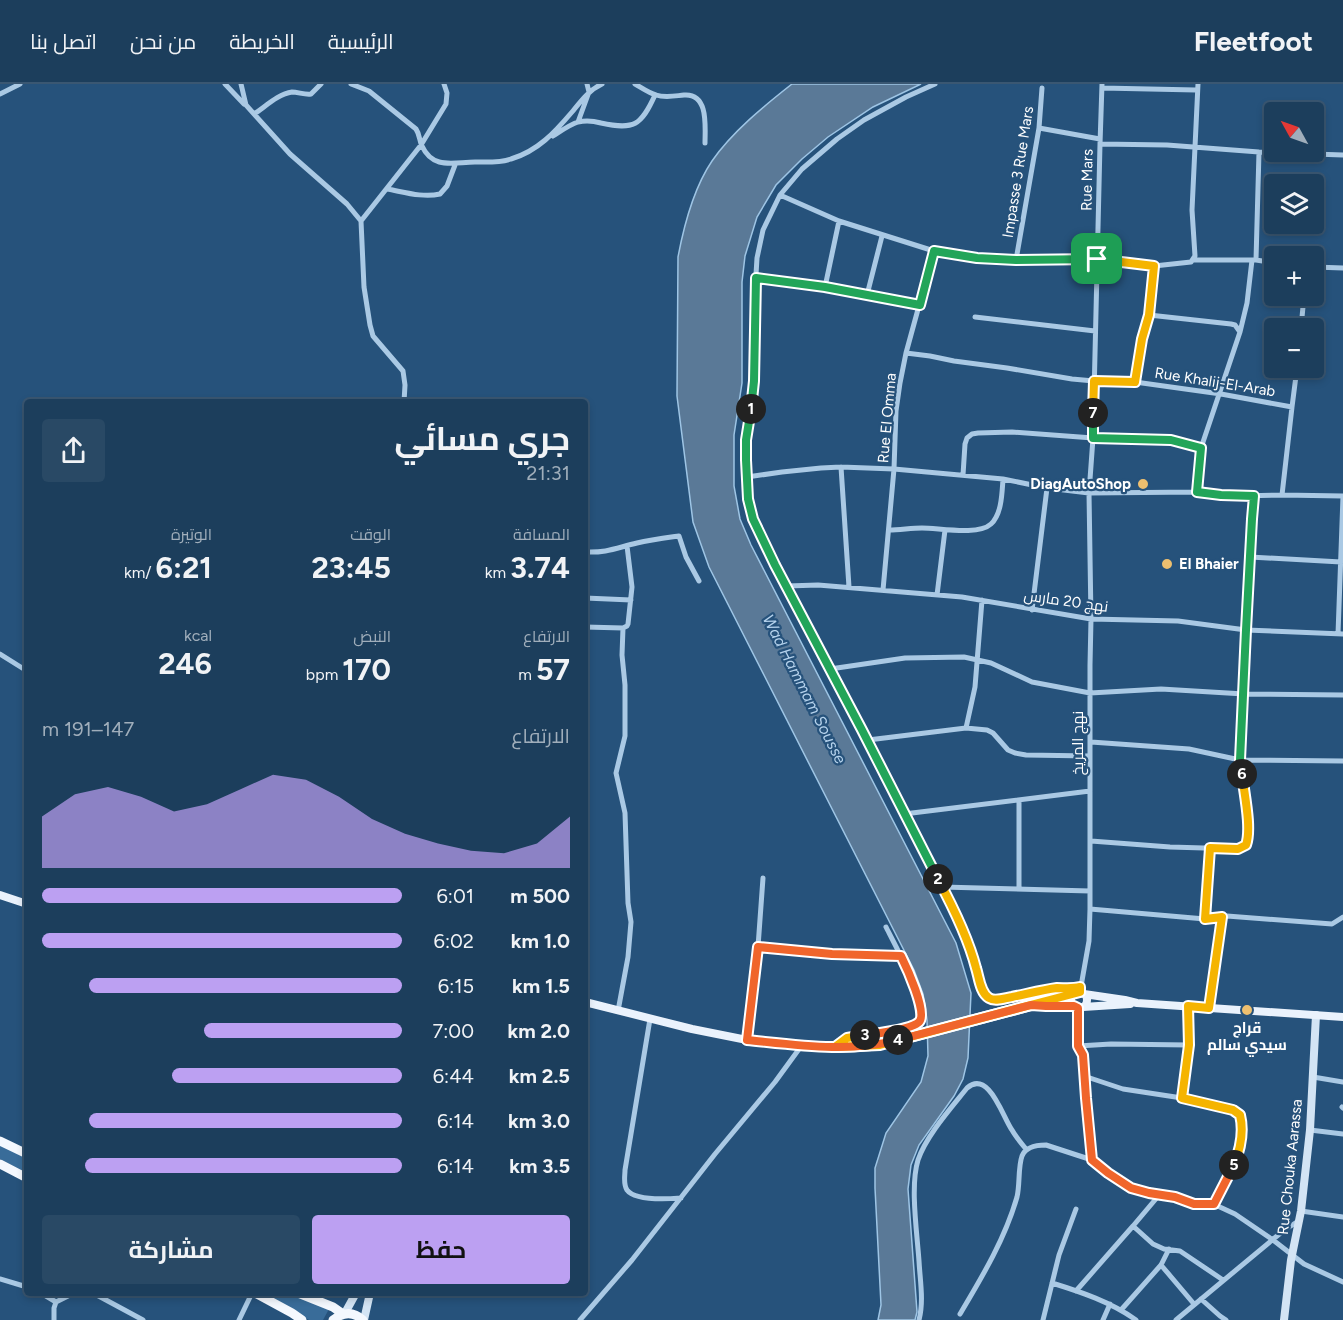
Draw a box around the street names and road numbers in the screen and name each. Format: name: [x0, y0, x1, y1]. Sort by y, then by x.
street label: Impasse 3 Rue Mars: [999, 105, 1037, 239]
street label: Rue Mars: [1077, 149, 1097, 211]
street label: Rue Khalij-El-Arab: [1153, 364, 1277, 400]
street label: Rue El Omma: [874, 372, 900, 464]
street label: نهج 20 مارس: [1022, 586, 1109, 618]
street label: نهج المريخ: [1069, 711, 1089, 775]
street label: Rue Chouka Aarassa: [1274, 1098, 1306, 1236]

